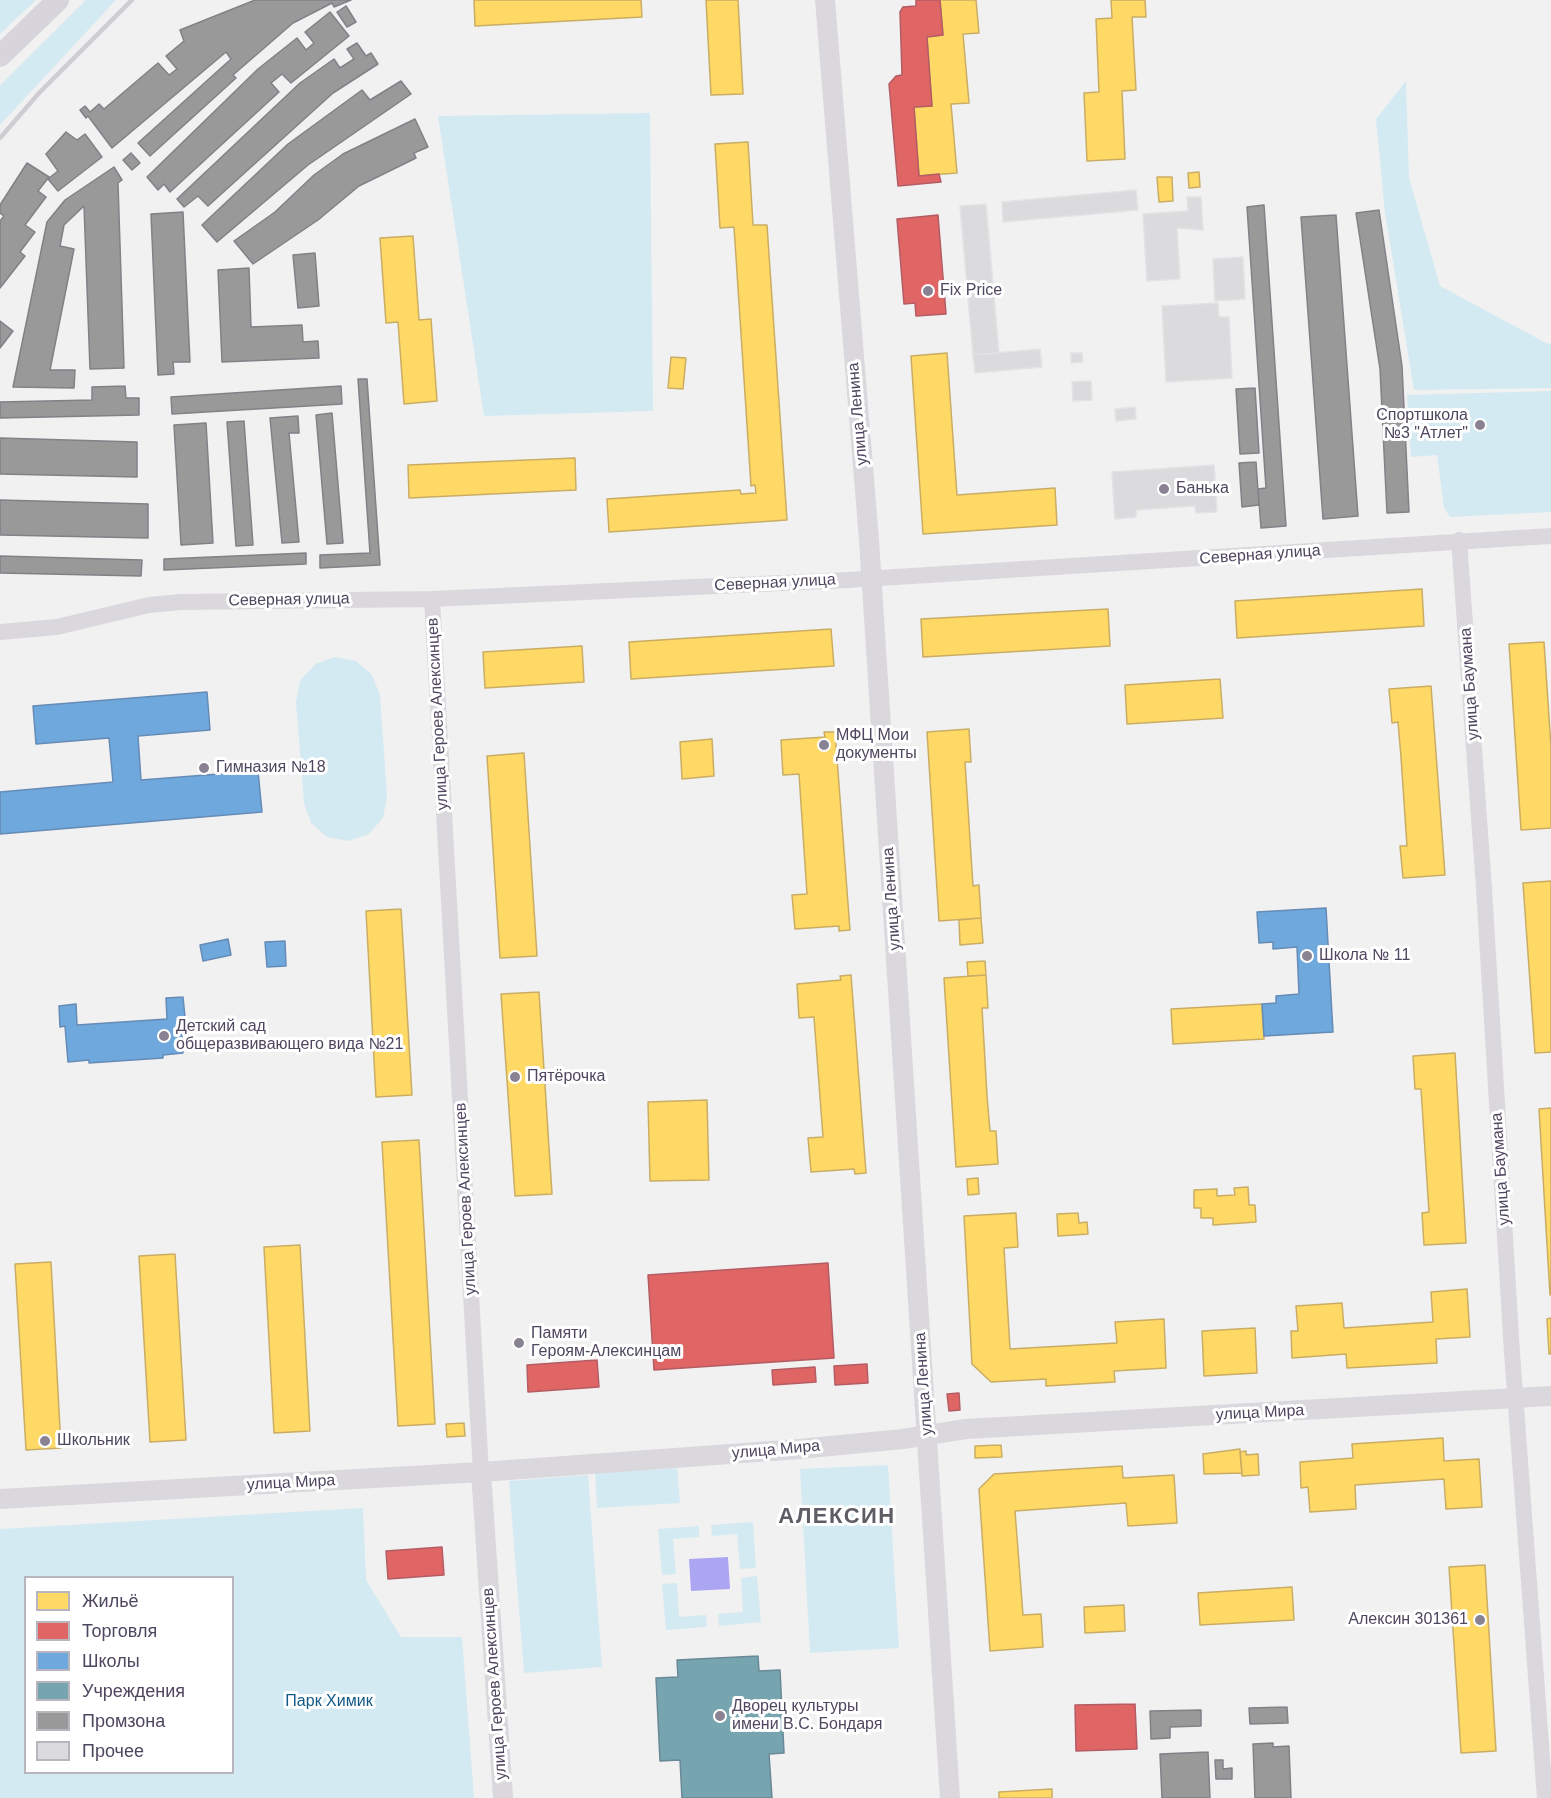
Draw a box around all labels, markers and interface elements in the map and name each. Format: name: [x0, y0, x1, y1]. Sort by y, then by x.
place label: Fix Price: [940, 281, 1002, 301]
marker: Fix Price: [921, 284, 935, 298]
street label: улица Ленина: [844, 362, 872, 466]
place label: Спортшкола №3 "Атлет": [1376, 406, 1468, 444]
marker: Спортшкола №3 "Атлет": [1473, 418, 1487, 432]
place label: Банька: [1176, 479, 1229, 499]
marker: Банька: [1157, 482, 1171, 496]
street label: Северная улица: [1199, 541, 1321, 569]
street label: Северная улица: [714, 570, 836, 596]
street label: Северная улица: [228, 589, 350, 611]
street label: улица Героев Алексинцев: [423, 617, 453, 811]
street label: улица Баумана: [1456, 627, 1484, 741]
place label: МФЦ Мои документы: [836, 726, 917, 764]
marker: МФЦ Мои документы: [817, 738, 831, 752]
place label: Гимназия №18: [216, 758, 326, 778]
marker: Гимназия №18: [197, 761, 211, 775]
street label: улица Ленина: [879, 847, 905, 951]
place label: Школа № 11: [1319, 946, 1410, 966]
marker: Школа № 11: [1300, 949, 1314, 963]
place label: Детский сад общеразвивающего вида №21: [176, 1017, 403, 1055]
marker: Детский сад общеразвивающего вида №21: [157, 1029, 171, 1043]
place label: Пятёрочка: [527, 1067, 605, 1087]
marker: Пятёрочка: [508, 1070, 522, 1084]
street label: улица Героев Алексинцев: [451, 1102, 481, 1296]
street label: улица Баумана: [1487, 1112, 1515, 1226]
place label: Памяти Героям-Алексинцам: [531, 1324, 681, 1362]
street label: улица Ленина: [911, 1332, 937, 1436]
marker: Памяти Героям-Алексинцам: [512, 1336, 526, 1350]
street label: улица Мира: [1215, 1401, 1305, 1425]
place label: Школьник: [57, 1431, 130, 1451]
marker: Школьник: [38, 1434, 52, 1448]
street label: улица Мира: [731, 1437, 821, 1463]
street label: улица Мира: [246, 1471, 336, 1495]
district label: АЛЕКСИН: [778, 1504, 896, 1530]
legend: [24, 1576, 234, 1774]
street label: улица Героев Алексинцев: [479, 1587, 511, 1781]
text: Жильё: [82, 1591, 139, 1611]
place label: Алексин 301361: [1348, 1610, 1468, 1630]
marker: Алексин 301361: [1473, 1613, 1487, 1627]
text: Торговля: [82, 1621, 157, 1641]
text: Школы: [82, 1651, 140, 1671]
text: Учреждения: [82, 1681, 185, 1701]
park label: Парк Химик: [285, 1692, 373, 1712]
place label: Дворец культуры имени В.С. Бондаря: [732, 1697, 882, 1735]
marker: Дворец культуры имени В.С. Бондаря: [713, 1709, 727, 1723]
text: Промзона: [82, 1711, 165, 1731]
text: Прочее: [82, 1741, 144, 1761]

